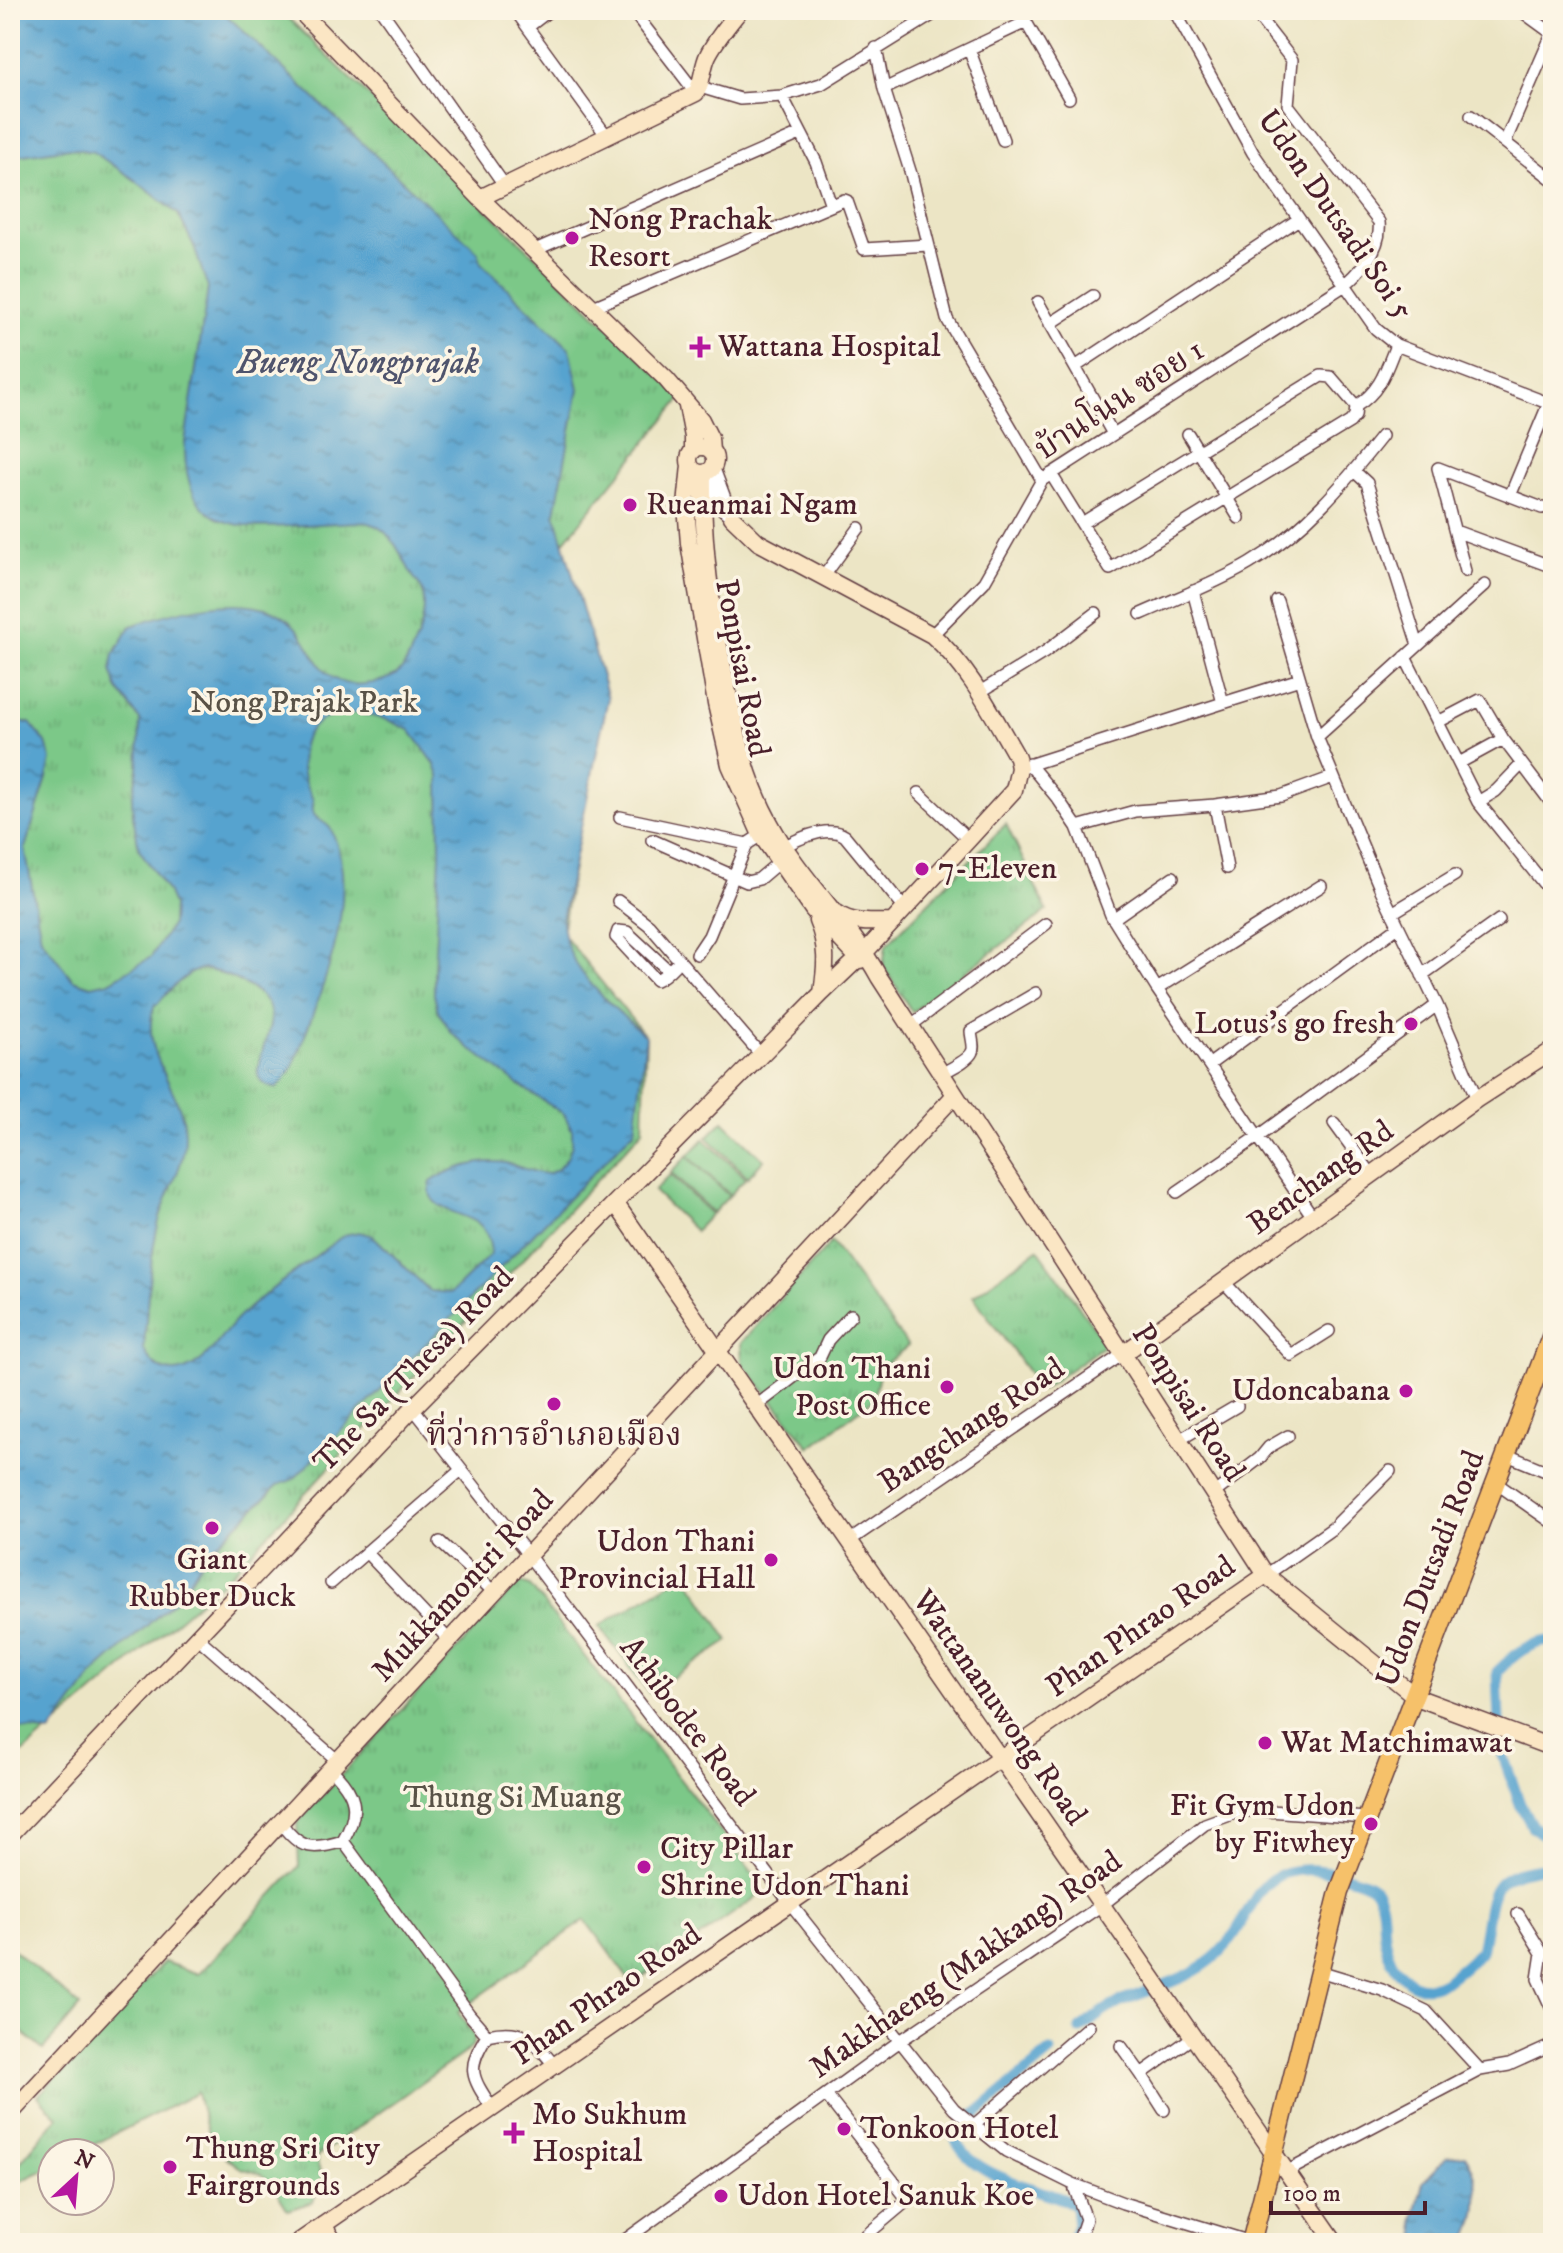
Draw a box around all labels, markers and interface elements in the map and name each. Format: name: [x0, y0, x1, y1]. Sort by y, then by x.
street label: Udon Dutsadi Soi 5: [1248, 102, 1422, 328]
place label: Nong Prachak Resort: [588, 200, 773, 277]
marker: Nong Prachak Resort: [563, 229, 581, 247]
place label: Wattana Hospital: [717, 327, 941, 367]
street label: บ้านโนน ซอย 1: [1026, 327, 1212, 470]
marker: Wattana Hospital: [689, 336, 711, 358]
water label: Bueng Nongprajak: [236, 342, 480, 384]
place label: Rueanmai Ngam: [646, 485, 858, 525]
marker: Rueanmai Ngam: [621, 496, 639, 514]
street label: Ponpisai Road: [705, 576, 779, 760]
park label: Nong Prajak Park: [190, 683, 418, 723]
place label: 7-Eleven: [938, 849, 1058, 889]
marker: 7-Eleven: [913, 860, 931, 878]
place label: Lotus's go fresh: [1194, 1004, 1395, 1044]
marker: Lotus's go fresh: [1402, 1015, 1420, 1033]
street label: Benchang Rd: [1240, 1112, 1402, 1244]
street label: The Sa (Thesa) Road: [305, 1258, 523, 1482]
street label: Ponpisai Road: [1122, 1317, 1254, 1489]
place label: Udon Thani Post Office: [772, 1349, 931, 1426]
street label: Bangchang Road: [871, 1349, 1073, 1503]
place label: Udoncabana: [1232, 1371, 1390, 1411]
marker: Udon Thani Post Office: [938, 1378, 956, 1396]
marker: Udoncabana: [1397, 1382, 1415, 1400]
marker: ที่ว่าการอำเภอเมือง: [545, 1395, 563, 1413]
place label: ที่ว่าการอำเภอเมือง: [426, 1411, 682, 1456]
street label: Udon Dutsadi Road: [1367, 1445, 1495, 1693]
street label: Mukkamontri Road: [363, 1481, 563, 1691]
marker: Giant Rubber Duck: [203, 1519, 221, 1537]
place label: Udon Thani Provincial Hall: [558, 1522, 755, 1599]
place label: Giant Rubber Duck: [128, 1540, 296, 1617]
street label: Phan Phrao Road: [1039, 1547, 1243, 1707]
marker: Udon Thani Provincial Hall: [762, 1551, 780, 1569]
street label: Wattananuwong Road: [902, 1582, 1095, 1834]
street label: Athibodee Road: [610, 1629, 764, 1815]
place label: Wat Matchimawat: [1280, 1723, 1513, 1763]
marker: Wat Matchimawat: [1256, 1734, 1274, 1752]
park label: Thung Si Muang: [403, 1778, 621, 1818]
place label: Fit Gym Udon by Fitwhey: [1169, 1786, 1356, 1863]
marker: Fit Gym Udon by Fitwhey: [1362, 1815, 1380, 1833]
place label: City Pillar Shrine Udon Thani: [660, 1829, 909, 1906]
street label: Makkhaeng (Makkang) Road: [802, 1842, 1130, 2088]
marker: City Pillar Shrine Udon Thani: [635, 1858, 653, 1876]
street label: Phan Phrao Road: [505, 1915, 709, 2075]
place label: Mo Sukhum Hospital: [532, 2095, 687, 2172]
place label: Tonkoon Hotel: [860, 2109, 1059, 2149]
marker: Tonkoon Hotel: [835, 2120, 853, 2138]
marker: Mo Sukhum Hospital: [503, 2122, 525, 2144]
place label: Thung Sri City Fairgrounds: [186, 2129, 381, 2206]
north arrow: [36, 2137, 116, 2217]
text: N: [70, 2144, 98, 2176]
marker: Thung Sri City Fairgrounds: [161, 2158, 179, 2176]
scale bar: [1271, 2165, 1425, 2215]
place label: Udon Hotel Sanuk Koe: [737, 2176, 1034, 2216]
text: 100 m: [1283, 2179, 1341, 2209]
marker: Udon Hotel Sanuk Koe: [712, 2187, 730, 2205]

